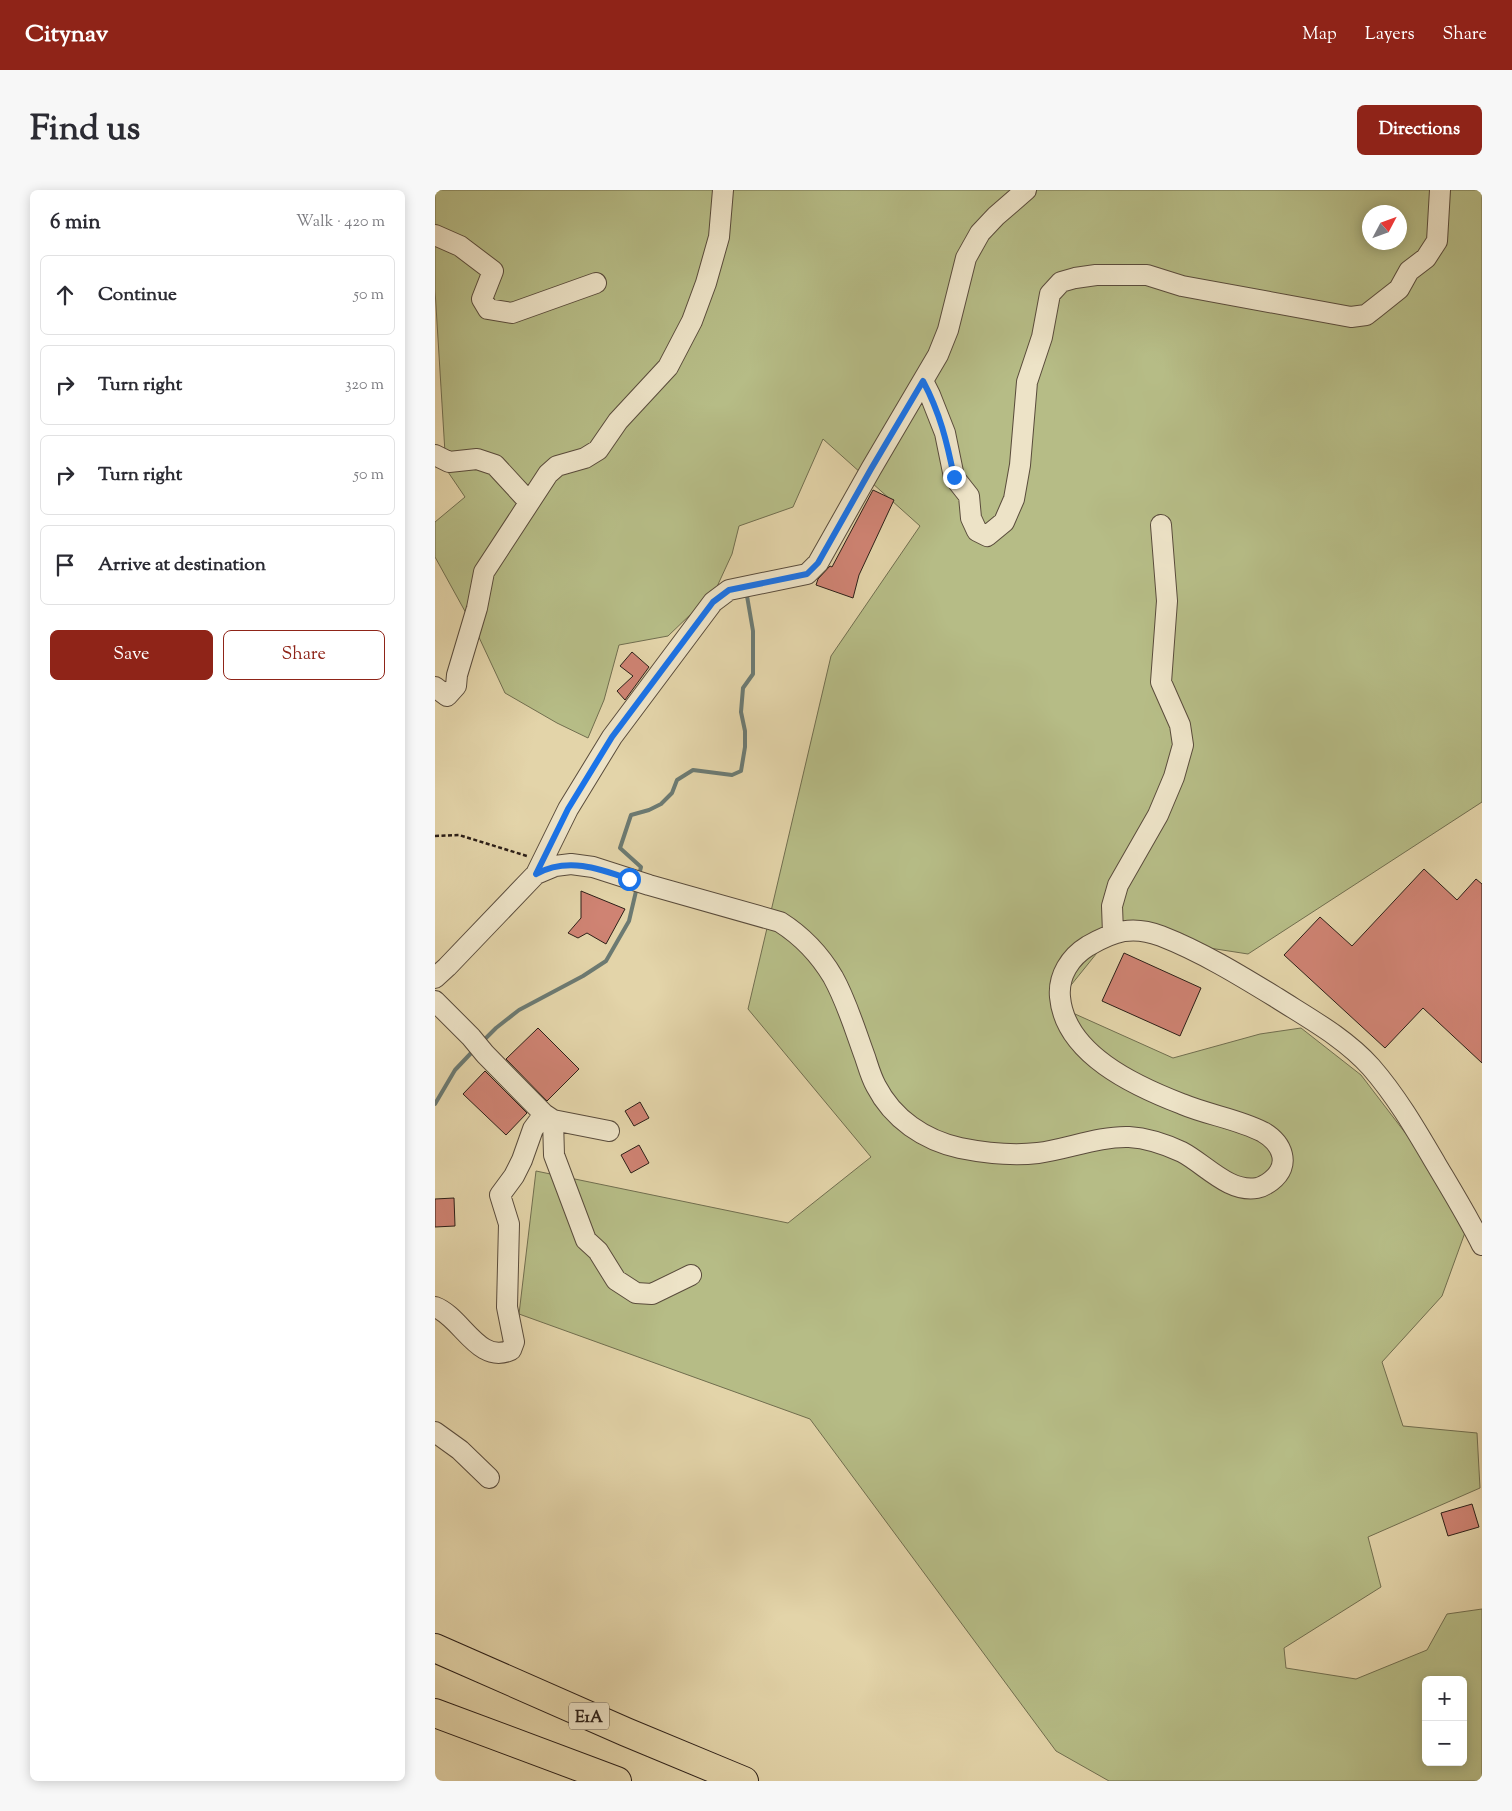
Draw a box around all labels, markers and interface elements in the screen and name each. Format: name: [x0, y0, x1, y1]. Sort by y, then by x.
text: Citynav: [25, 18, 108, 52]
text: Map: [1302, 22, 1337, 48]
text: Layers: [1365, 22, 1415, 48]
text: Share: [1443, 22, 1487, 48]
text: Find us: [30, 105, 140, 156]
button: Directions: [1357, 105, 1482, 155]
north arrow: [1362, 205, 1407, 250]
text: 6 min: [50, 208, 101, 238]
text: Walk · 420 m: [296, 211, 385, 234]
icon: ahead: [51, 281, 79, 309]
text: Continue: [98, 282, 177, 309]
text: 50 m: [353, 284, 384, 307]
icon: right: [51, 371, 79, 399]
text: Turn right: [98, 372, 182, 399]
text: 320 m: [345, 374, 384, 397]
icon: right: [51, 461, 79, 489]
text: Turn right: [98, 462, 182, 489]
text: 50 m: [353, 464, 384, 487]
route end: [943, 466, 966, 489]
icon: arrive: [51, 551, 79, 579]
text: Arrive at destination: [98, 552, 266, 579]
button: Save: [50, 630, 213, 680]
button: Share: [223, 630, 385, 680]
route start: [618, 868, 641, 891]
map controls: [1422, 1676, 1467, 1766]
button: +: [1422, 1676, 1467, 1721]
road number: E1A: [569, 1702, 609, 1730]
button: −: [1422, 1721, 1467, 1766]

